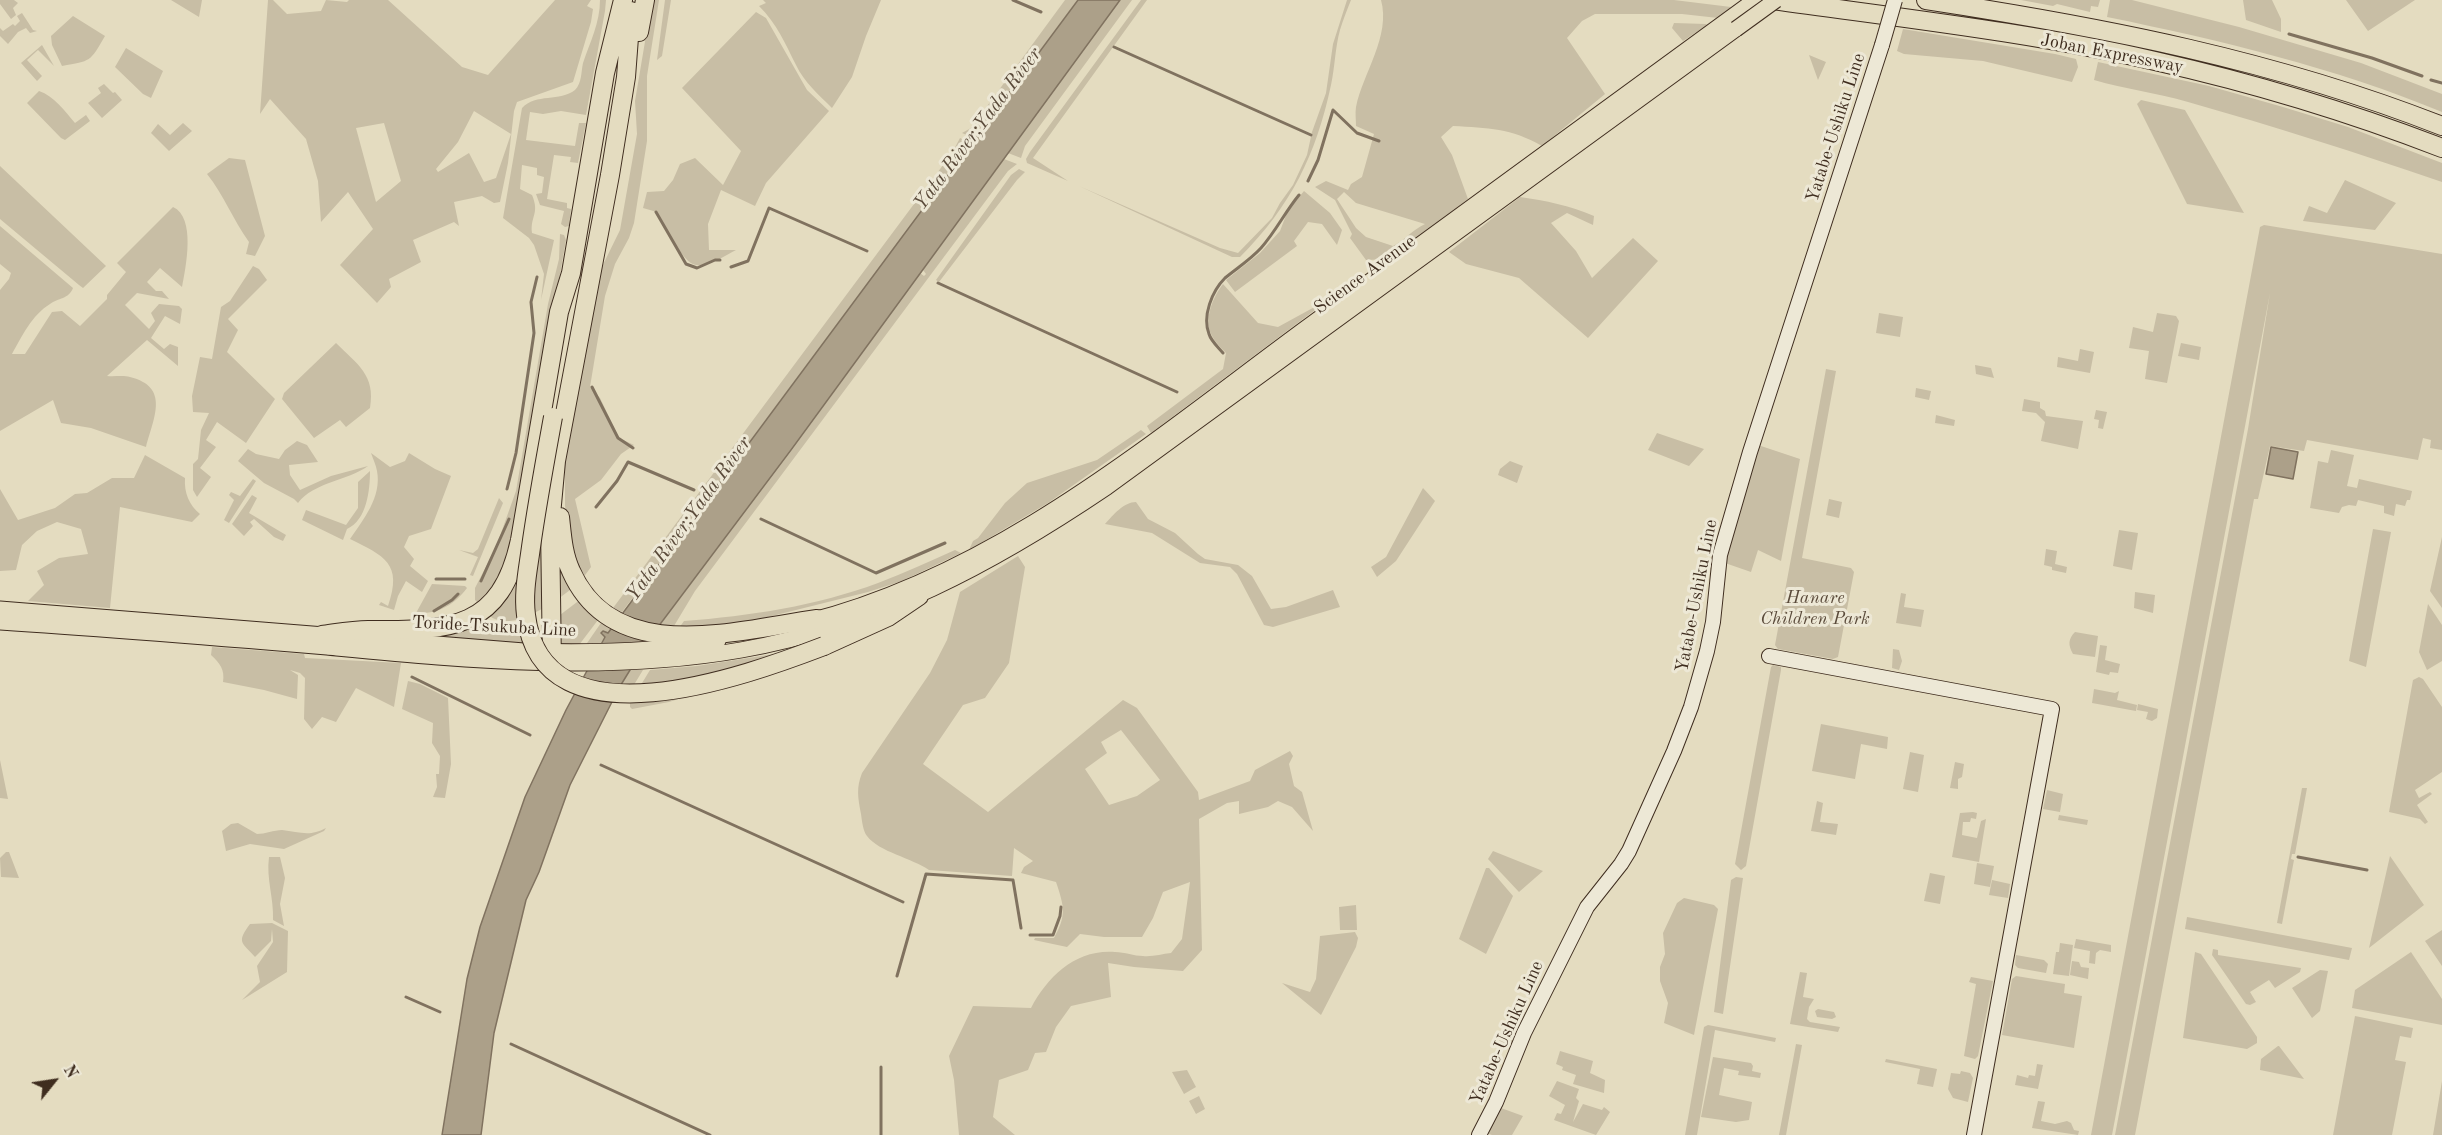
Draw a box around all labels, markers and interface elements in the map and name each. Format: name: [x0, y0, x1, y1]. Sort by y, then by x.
street label: Joban Expressway: [2039, 30, 2185, 78]
water label: Yata River;Yada River: [909, 43, 1047, 215]
street label: Yatabe-Ushiku Line: [1802, 51, 1870, 205]
street label: Science Avenue: [1310, 231, 1420, 319]
water label: Yata River;Yada River: [621, 432, 757, 606]
street label: Yatabe-Ushiku Line: [1672, 518, 1722, 674]
park label: Hanare Children Park: [1760, 587, 1870, 630]
street label: Toride-Tsukuba Line: [411, 612, 577, 642]
street label: Yatabe-Ushiku Line: [1465, 958, 1549, 1108]
north arrow: [24, 1051, 84, 1111]
text: N: [60, 1063, 80, 1081]

